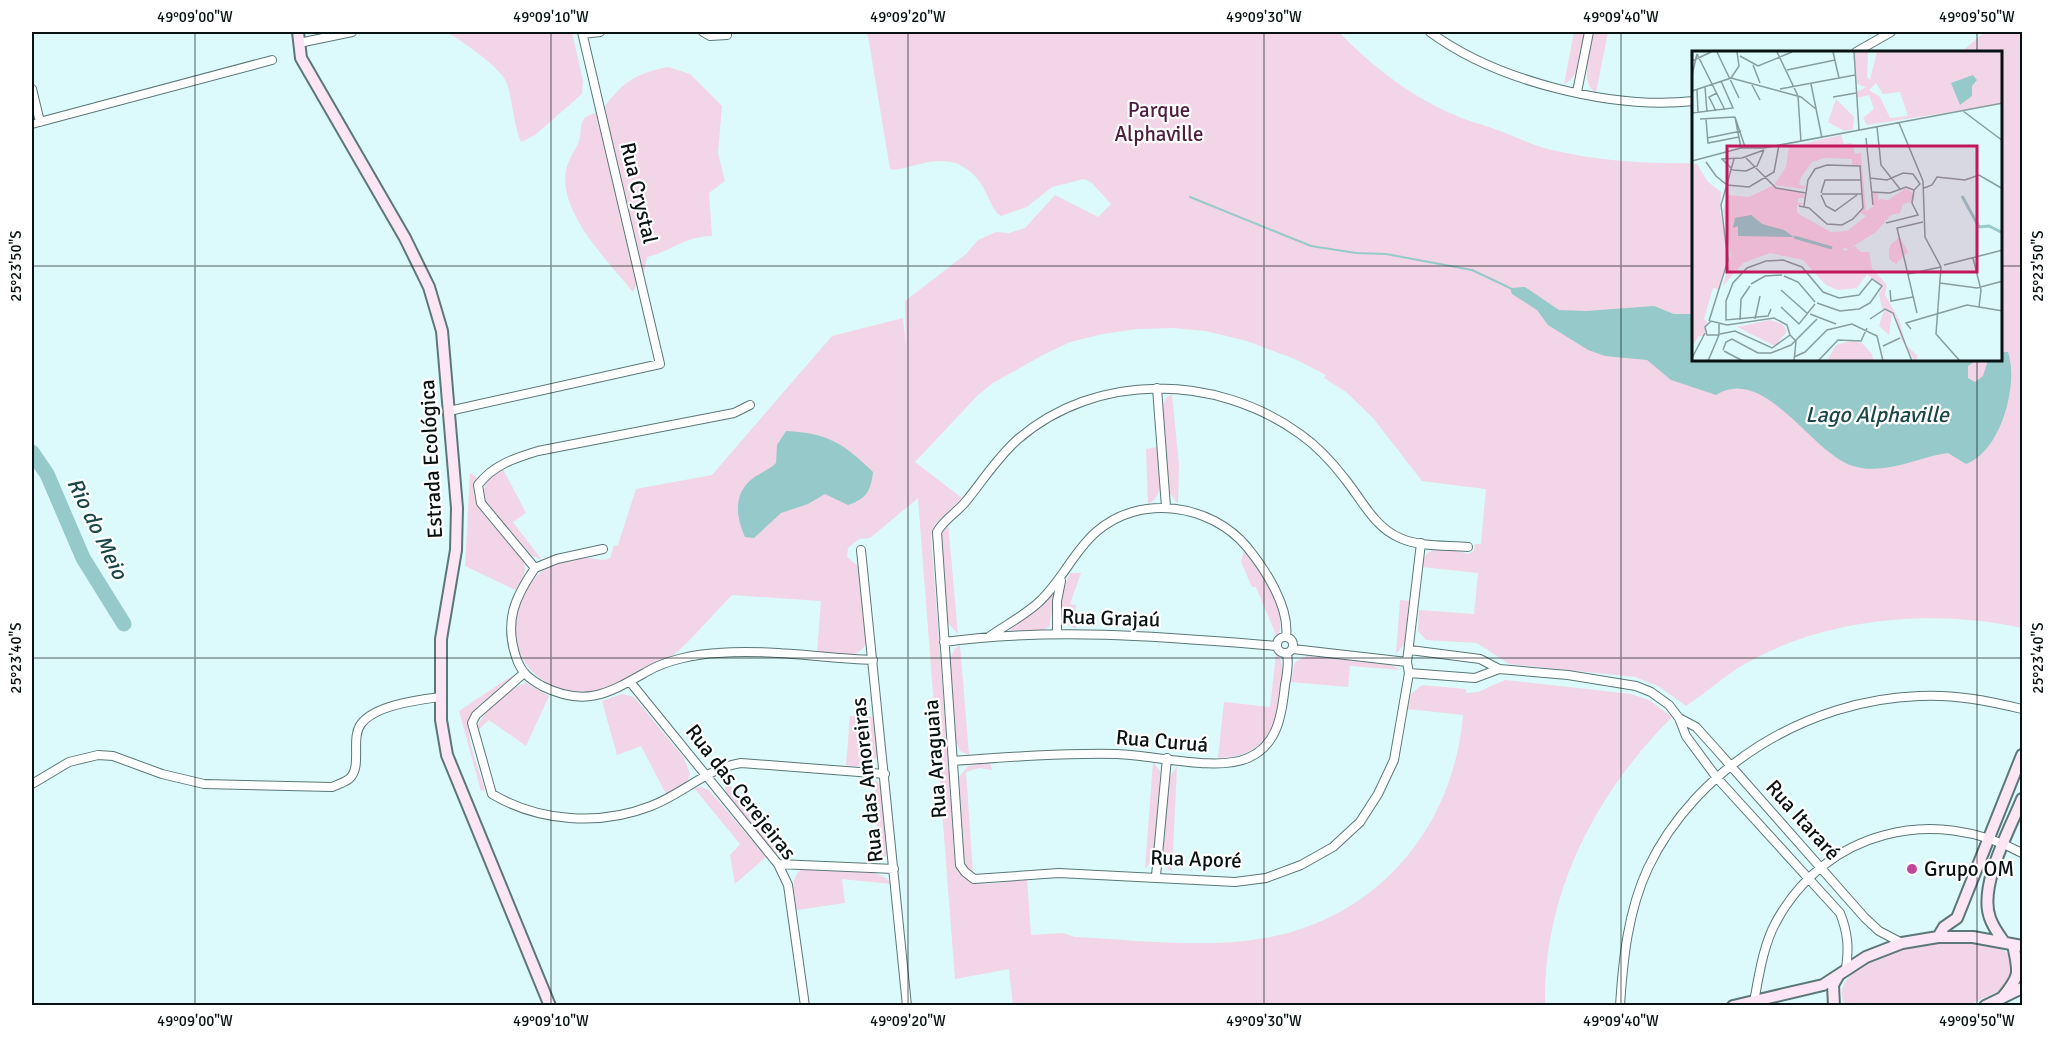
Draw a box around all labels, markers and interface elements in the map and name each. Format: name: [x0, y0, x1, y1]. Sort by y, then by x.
text: 49°09'00"W: [157, 8, 233, 26]
text: 49°09'10"W: [513, 8, 589, 26]
text: 49°09'20"W: [870, 8, 946, 26]
text: 49°09'30"W: [1226, 8, 1302, 26]
text: 49°09'40"W: [1583, 8, 1659, 26]
text: 49°09'50"W: [1939, 8, 2015, 26]
inset map: [1692, 51, 2003, 362]
park label: Parque Alphaville: [1114, 97, 1204, 147]
street label: Rua Crystal: [615, 140, 663, 246]
text: 25°23'50"S: [7, 230, 25, 302]
text: 25°23'50"S: [2029, 230, 2047, 302]
street label: Estrada Ecológica: [414, 379, 448, 539]
water label: Lago Alphaville: [1805, 401, 1950, 428]
water label: Rio do Meio: [61, 473, 134, 585]
street label: Rua Grajaú: [1061, 603, 1161, 633]
text: 25°23'40"S: [7, 622, 25, 694]
text: 25°23'40"S: [2029, 622, 2047, 694]
street label: Rua das Amoreiras: [845, 696, 889, 864]
street label: Rua Araguaia: [918, 698, 952, 820]
street label: Rua das Cerejeiras: [680, 719, 802, 865]
street label: Rua Curuá: [1115, 724, 1209, 758]
street label: Rua Itararé: [1760, 774, 1846, 866]
street label: Rua Aporé: [1150, 844, 1242, 874]
place label: Grupo OM: [1924, 856, 2014, 882]
marker: Grupo OM: [1905, 862, 1919, 876]
text: 49°09'00"W: [157, 1012, 233, 1030]
text: 49°09'10"W: [513, 1012, 589, 1030]
text: 49°09'20"W: [870, 1012, 946, 1030]
text: 49°09'30"W: [1226, 1012, 1302, 1030]
text: 49°09'40"W: [1583, 1012, 1659, 1030]
text: 49°09'50"W: [1939, 1012, 2015, 1030]

